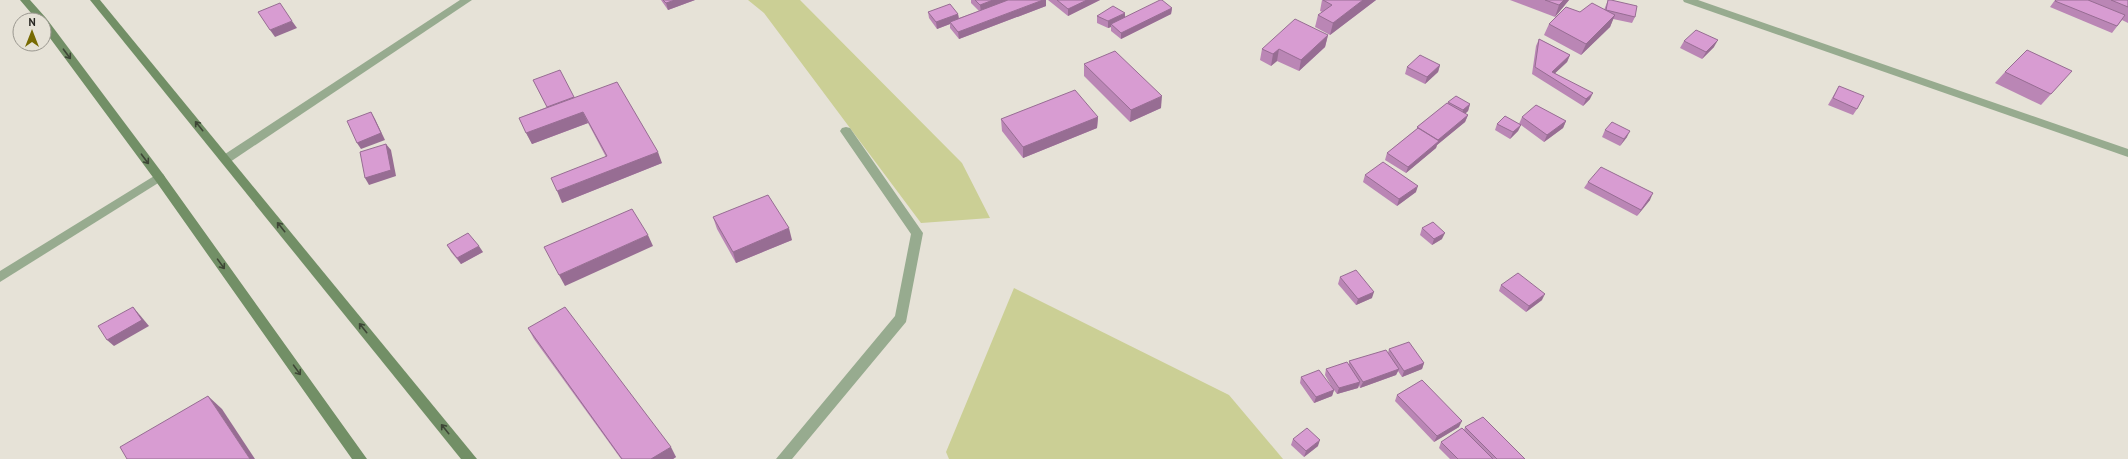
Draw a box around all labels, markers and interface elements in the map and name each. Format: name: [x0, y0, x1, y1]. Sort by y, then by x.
north arrow: [12, 12, 52, 52]
text: N: [28, 15, 36, 29]
one-way arrow: [63, 49, 72, 60]
one-way arrow: [195, 121, 204, 132]
one-way arrow: [141, 153, 149, 164]
one-way arrow: [277, 222, 286, 233]
one-way arrow: [217, 258, 225, 269]
one-way arrow: [359, 322, 368, 333]
one-way arrow: [293, 364, 301, 375]
one-way arrow: [441, 423, 450, 434]

